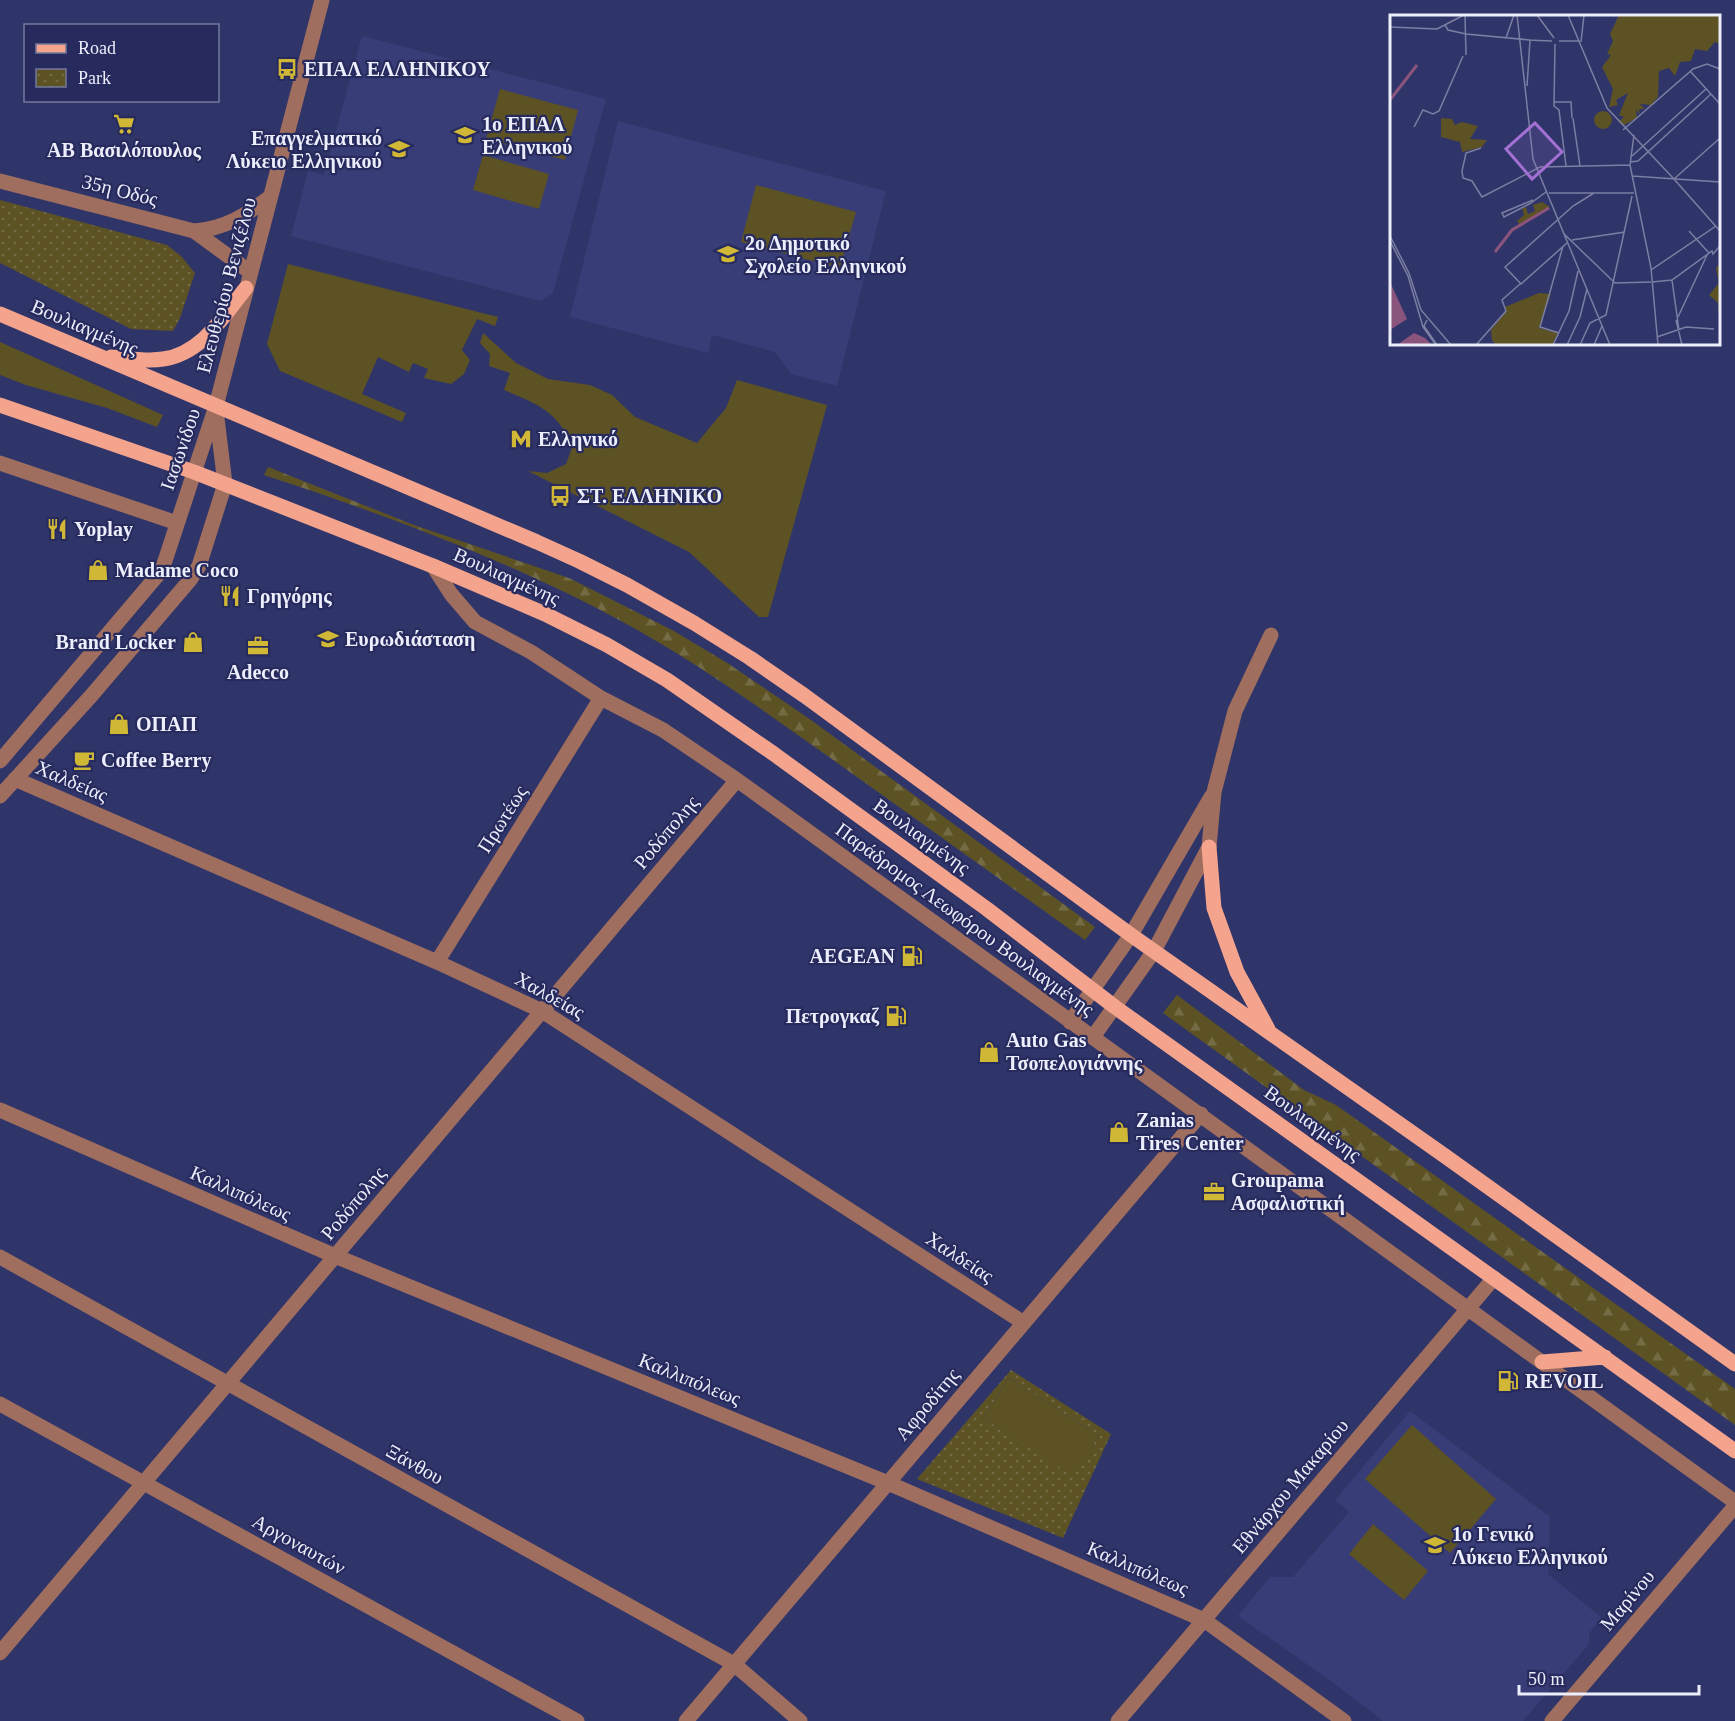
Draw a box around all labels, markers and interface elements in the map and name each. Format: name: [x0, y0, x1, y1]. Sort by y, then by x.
inset map: [1390, 15, 1720, 345]
legend: [24, 24, 219, 102]
text: Road: [78, 38, 116, 58]
bus stop icon: ΕΠΑΛ ΕΛΛΗΝΙΚΟΥ: [275, 57, 299, 81]
place label: ΕΠΑΛ ΕΛΛΗΝΙΚΟΥ: [304, 58, 491, 80]
text: Park: [78, 68, 111, 88]
supermarket icon: ΑΒ Βασιλόπουλος: [112, 112, 136, 136]
place label: 1ο ΕΠΑΛ Ελληνικού: [482, 113, 572, 159]
school or university icon: 1ο ΕΠΑΛ Ελληνικού: [453, 123, 477, 147]
place label: Επαγγελματικό Λύκειο Ελληνικού: [226, 127, 382, 173]
school or university icon: Επαγγελματικό Λύκειο Ελληνικού: [387, 137, 411, 161]
place label: ΑΒ Βασιλόπουλος: [47, 139, 201, 162]
street label: 35η Οδός: [80, 170, 160, 211]
street label: Ελευθερίου Βενιζέλου: [192, 195, 261, 375]
place label: 2ο Δημοτικό Σχολείο Ελληνικού: [745, 232, 907, 278]
school or university icon: 2ο Δημοτικό Σχολείο Ελληνικού: [716, 242, 740, 266]
street label: Βουλιαγμένης: [28, 295, 142, 360]
street label: Ιασωνίδου: [156, 405, 204, 493]
metro station icon: Ελληνικό: [509, 427, 533, 451]
place label: Ελληνικό: [538, 428, 618, 451]
bus stop icon: ΣΤ. ΕΛΛΗΝΙΚΟ: [548, 484, 572, 508]
place label: ΣΤ. ΕΛΛΗΝΙΚΟ: [577, 485, 722, 507]
restaurant icon: Yoplay: [45, 517, 69, 541]
place label: Yoplay: [74, 518, 133, 541]
street label: Βουλιαγμένης: [450, 543, 564, 610]
shop icon: Madame Coco: [86, 558, 110, 582]
place label: Madame Coco: [115, 559, 239, 581]
restaurant icon: Γρηγόρης: [218, 584, 242, 608]
place label: Γρηγόρης: [247, 585, 332, 608]
school or university icon: Ευρωδιάσταση: [316, 627, 340, 651]
place label: Ευρωδιάσταση: [345, 628, 475, 651]
shop icon: Brand Locker: [181, 630, 205, 654]
place label: Brand Locker: [55, 631, 176, 653]
office icon: Adecco: [246, 634, 270, 658]
place label: Adecco: [227, 661, 289, 683]
shop icon: ΟΠΑΠ: [107, 712, 131, 736]
place label: ΟΠΑΠ: [136, 713, 198, 735]
cafe icon: Coffee Berry: [72, 748, 96, 772]
place label: Coffee Berry: [101, 749, 212, 772]
street label: Χαλδείας: [33, 756, 111, 806]
street label: Πρωτέως: [473, 781, 532, 857]
street label: Ροδόπολης: [629, 791, 704, 874]
street label: Βουλιαγμένης: [869, 794, 975, 879]
street label: Παράδρομος Λεωφόρου Βουλιαγμένης: [831, 818, 1098, 1021]
fuel station icon: AEGEAN: [900, 944, 924, 968]
place label: AEGEAN: [809, 945, 896, 967]
street label: Χαλδείας: [511, 967, 589, 1023]
fuel station icon: Πετρογκαζ: [884, 1004, 908, 1028]
place label: Πετρογκαζ: [786, 1005, 880, 1028]
place label: Auto Gas Τσοπελογιάννης: [1006, 1029, 1143, 1075]
shop icon: Auto Gas Τσοπελογιάννης: [977, 1040, 1001, 1064]
street label: Βουλιαγμένης: [1260, 1081, 1366, 1166]
place label: Zanias Tires Center: [1136, 1109, 1244, 1154]
shop icon: Zanias Tires Center: [1107, 1120, 1131, 1144]
street label: Καλλιπόλεως: [187, 1161, 295, 1225]
street label: Ροδόπολης: [316, 1162, 391, 1245]
place label: Groupama Ασφαλιστική: [1231, 1169, 1345, 1215]
office icon: Groupama Ασφαλιστική: [1202, 1180, 1226, 1204]
street label: Χαλδείας: [922, 1227, 998, 1287]
street label: Καλλιπόλεως: [636, 1349, 744, 1409]
street label: Αφροδίτης: [891, 1363, 964, 1445]
fuel station icon: REVOIL: [1496, 1369, 1520, 1393]
place label: REVOIL: [1525, 1370, 1604, 1392]
street label: Εθνάρχου Μακαρίου: [1227, 1414, 1353, 1558]
street label: Ξάνθου: [383, 1439, 447, 1489]
street label: Αργοναυτών: [248, 1509, 349, 1579]
place label: 1ο Γενικό Λύκειο Ελληνικού: [1452, 1523, 1608, 1569]
school or university icon: 1ο Γενικό Λύκειο Ελληνικού: [1423, 1533, 1447, 1557]
street label: Καλλιπόλεως: [1084, 1537, 1192, 1599]
street label: Μαρίνου: [1595, 1565, 1660, 1636]
scale bar: [1519, 1658, 1699, 1696]
text: 50 m: [1528, 1669, 1565, 1689]

